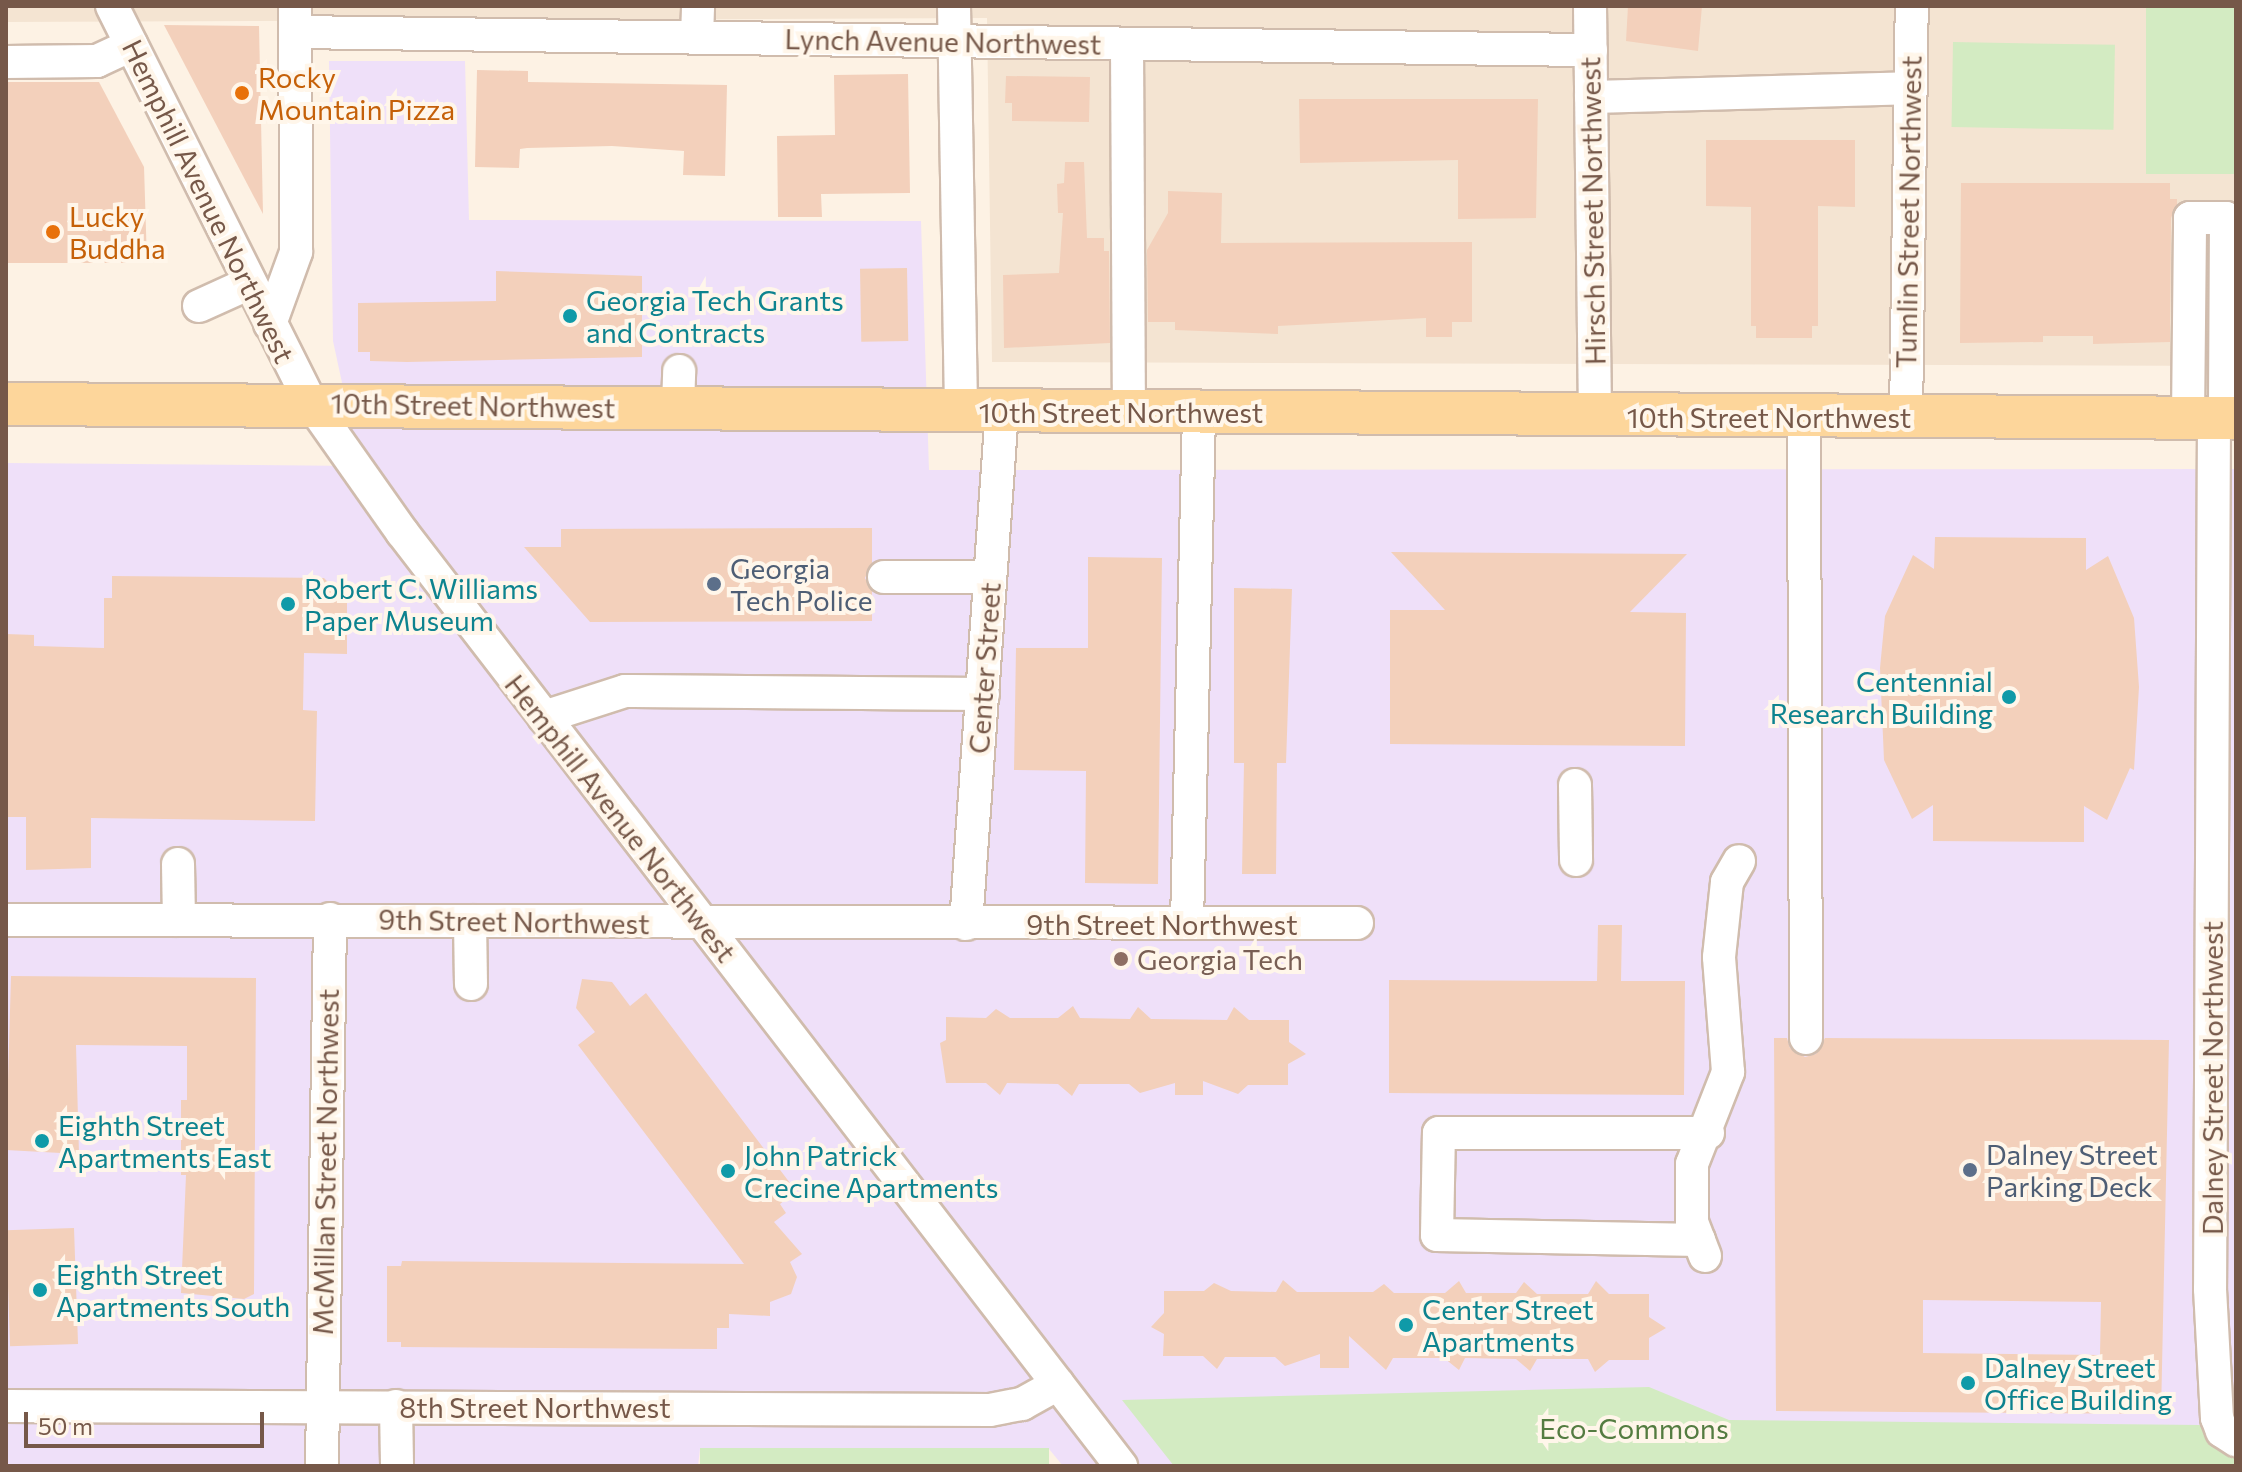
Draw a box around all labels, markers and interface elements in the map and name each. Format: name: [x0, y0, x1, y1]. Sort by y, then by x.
street label: Lynch Avenue Northwest: [784, 21, 1102, 61]
street label: Hemphill Avenue Northwest: [116, 34, 302, 368]
street label: Tumlin Street Northwest: [1888, 55, 1928, 369]
street label: Hirsch Street Northwest: [1573, 57, 1611, 365]
place label: Rocky Mountain Pizza: [258, 60, 455, 126]
marker: Rocky Mountain Pizza: [233, 84, 251, 102]
place label: Lucky Buddha: [69, 199, 166, 265]
marker: Lucky Buddha: [44, 223, 62, 241]
place label: Georgia Tech Grants and Contracts: [586, 283, 844, 349]
marker: Georgia Tech Grants and Contracts: [561, 307, 579, 325]
street label: 10th Street Northwest: [330, 386, 616, 424]
street label: 10th Street Northwest: [979, 395, 1263, 429]
street label: 10th Street Northwest: [1627, 400, 1911, 434]
place label: Georgia Tech Police: [730, 551, 873, 617]
place label: Robert C. Williams Paper Museum: [304, 571, 538, 637]
marker: Georgia Tech Police: [705, 575, 723, 593]
street label: Center Street: [961, 581, 1007, 755]
marker: Robert C. Williams Paper Museum: [279, 595, 297, 613]
place label: Centennial Research Building: [1770, 664, 1993, 730]
street label: Hemphill Avenue Northwest: [498, 668, 744, 968]
marker: Centennial Research Building: [2000, 688, 2018, 706]
street label: 9th Street Northwest: [378, 902, 650, 940]
street label: 9th Street Northwest: [1026, 907, 1298, 941]
street label: Dalney Street Northwest: [2195, 921, 2229, 1235]
place label: Georgia Tech: [1137, 942, 1303, 976]
marker: Georgia Tech: [1112, 950, 1130, 968]
street label: McMillan Street Northwest: [305, 989, 345, 1335]
place label: Eighth Street Apartments East: [58, 1108, 271, 1174]
marker: Eighth Street Apartments East: [33, 1132, 51, 1150]
place label: Dalney Street Parking Deck: [1986, 1137, 2158, 1203]
place label: John Patrick Crecine Apartments: [744, 1138, 999, 1204]
marker: Dalney Street Parking Deck: [1961, 1161, 1979, 1179]
marker: John Patrick Crecine Apartments: [719, 1162, 737, 1180]
place label: Eighth Street Apartments South: [56, 1257, 290, 1323]
marker: Eighth Street Apartments South: [31, 1281, 49, 1299]
place label: Center Street Apartments: [1422, 1292, 1594, 1358]
marker: Center Street Apartments: [1397, 1316, 1415, 1334]
place label: Dalney Street Office Building: [1984, 1350, 2172, 1416]
marker: Dalney Street Office Building: [1959, 1374, 1977, 1392]
street label: 8th Street Northwest: [399, 1390, 671, 1424]
scale bar: [28, 1396, 268, 1446]
text: 50 m: [38, 1411, 93, 1440]
park label: Eco-Commons: [1539, 1411, 1729, 1445]

